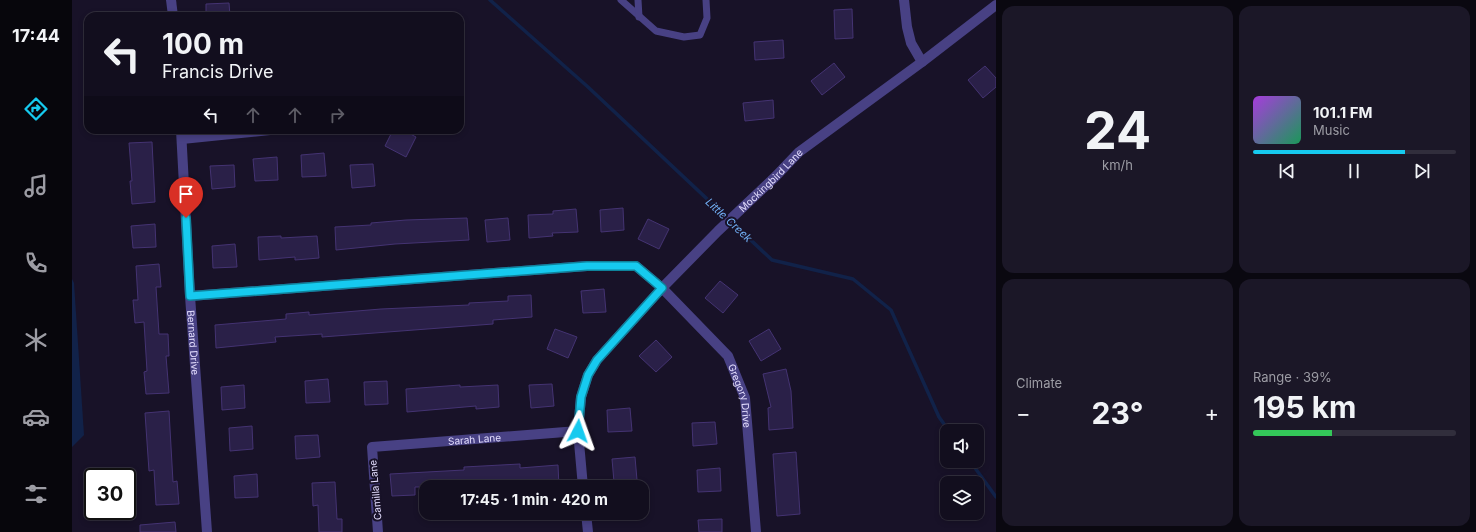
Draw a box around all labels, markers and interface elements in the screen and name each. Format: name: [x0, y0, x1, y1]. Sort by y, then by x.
text: 17:44: [12, 25, 60, 46]
text: 100 m: [162, 27, 244, 61]
icon: left: [96, 28, 148, 80]
text: Francis Drive: [162, 61, 274, 82]
icon: directions: [22, 95, 50, 123]
text: 24: [1084, 99, 1151, 162]
text: 101.1 FM: [1313, 103, 1373, 122]
icon: left: [200, 104, 222, 126]
icon: ahead: [242, 104, 264, 126]
icon: ahead: [284, 104, 306, 126]
icon: right: [326, 104, 348, 126]
text: Music: [1313, 122, 1350, 138]
street label: Mockingbird Lane: [736, 146, 805, 214]
text: km/h: [1102, 157, 1133, 173]
icon: previous: [1276, 160, 1298, 182]
icon: pause: [1343, 160, 1365, 182]
icon: next: [1411, 160, 1433, 182]
icon: music: [22, 172, 50, 200]
pin: [169, 177, 203, 218]
icon: arrive: [175, 183, 197, 205]
water label: Little Creek: [703, 195, 756, 246]
icon: phone: [22, 249, 50, 277]
street label: Bernard Drive: [185, 310, 202, 376]
icon: climate: [22, 326, 50, 354]
street label: Gregory Drive: [726, 362, 753, 428]
text: Range · 39%: [1253, 369, 1332, 385]
text: Climate: [1016, 375, 1062, 391]
text: 195 km: [1253, 389, 1356, 425]
text: 23°: [1092, 395, 1143, 431]
text: −: [1016, 400, 1031, 426]
text: +: [1204, 400, 1219, 426]
icon: car: [22, 403, 50, 431]
position arrow: [557, 410, 599, 452]
map controls: [940, 424, 984, 520]
button: sound: [940, 424, 984, 468]
street label: Sarah Lane: [447, 431, 502, 447]
street label: Camilla Lane: [366, 459, 384, 521]
speed limit sign: 30: [84, 468, 136, 520]
button: layers: [940, 476, 984, 520]
icon: filters: [22, 480, 50, 508]
text: 17:45 · 1 min · 420 m: [460, 490, 608, 509]

